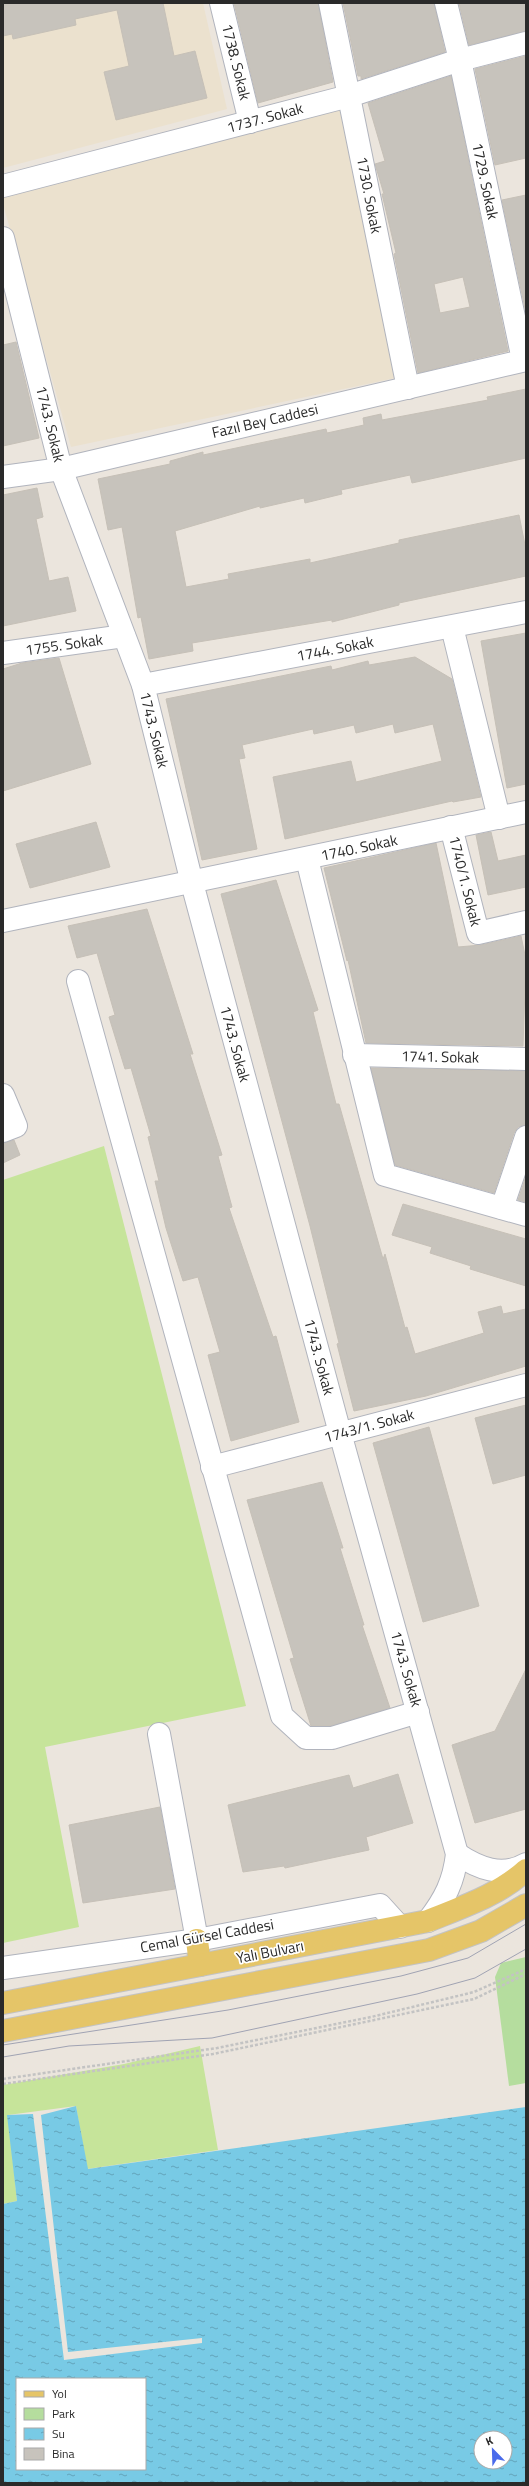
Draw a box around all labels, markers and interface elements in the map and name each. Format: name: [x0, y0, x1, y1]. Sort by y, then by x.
street label: 1738. Sokak: [216, 21, 257, 103]
street label: 1737. Sokak: [224, 96, 306, 139]
street label: 1729. Sokak: [466, 140, 505, 221]
street label: 1730. Sokak: [351, 154, 388, 235]
street label: 1743. Sokak: [30, 383, 71, 465]
street label: Fazıl Bey Caddesi: [209, 397, 320, 444]
street label: 1755. Sokak: [24, 628, 104, 661]
street label: 1744. Sokak: [294, 630, 375, 667]
street label: 1743. Sokak: [134, 689, 175, 771]
street label: 1740. Sokak: [318, 828, 399, 867]
street label: 1740/1. Sokak: [443, 833, 488, 929]
street label: 1743. Sokak: [214, 1003, 257, 1085]
street label: 1741. Sokak: [401, 1044, 479, 1069]
street label: 1743. Sokak: [298, 1316, 341, 1398]
street label: 1743/1. Sokak: [321, 1402, 417, 1449]
street label: 1743. Sokak: [385, 1628, 428, 1710]
street label: Cemal Gürsel Caddesi: [138, 1912, 276, 1959]
street label: Yalı Bulvarı: [234, 1934, 306, 1969]
legend: [16, 2378, 146, 2470]
text: Yol: [52, 2384, 67, 2403]
text: Park: [52, 2404, 75, 2423]
text: Su: [52, 2424, 65, 2443]
north arrow: [473, 2430, 513, 2470]
text: K: [483, 2432, 496, 2449]
text: Bina: [52, 2444, 74, 2463]

